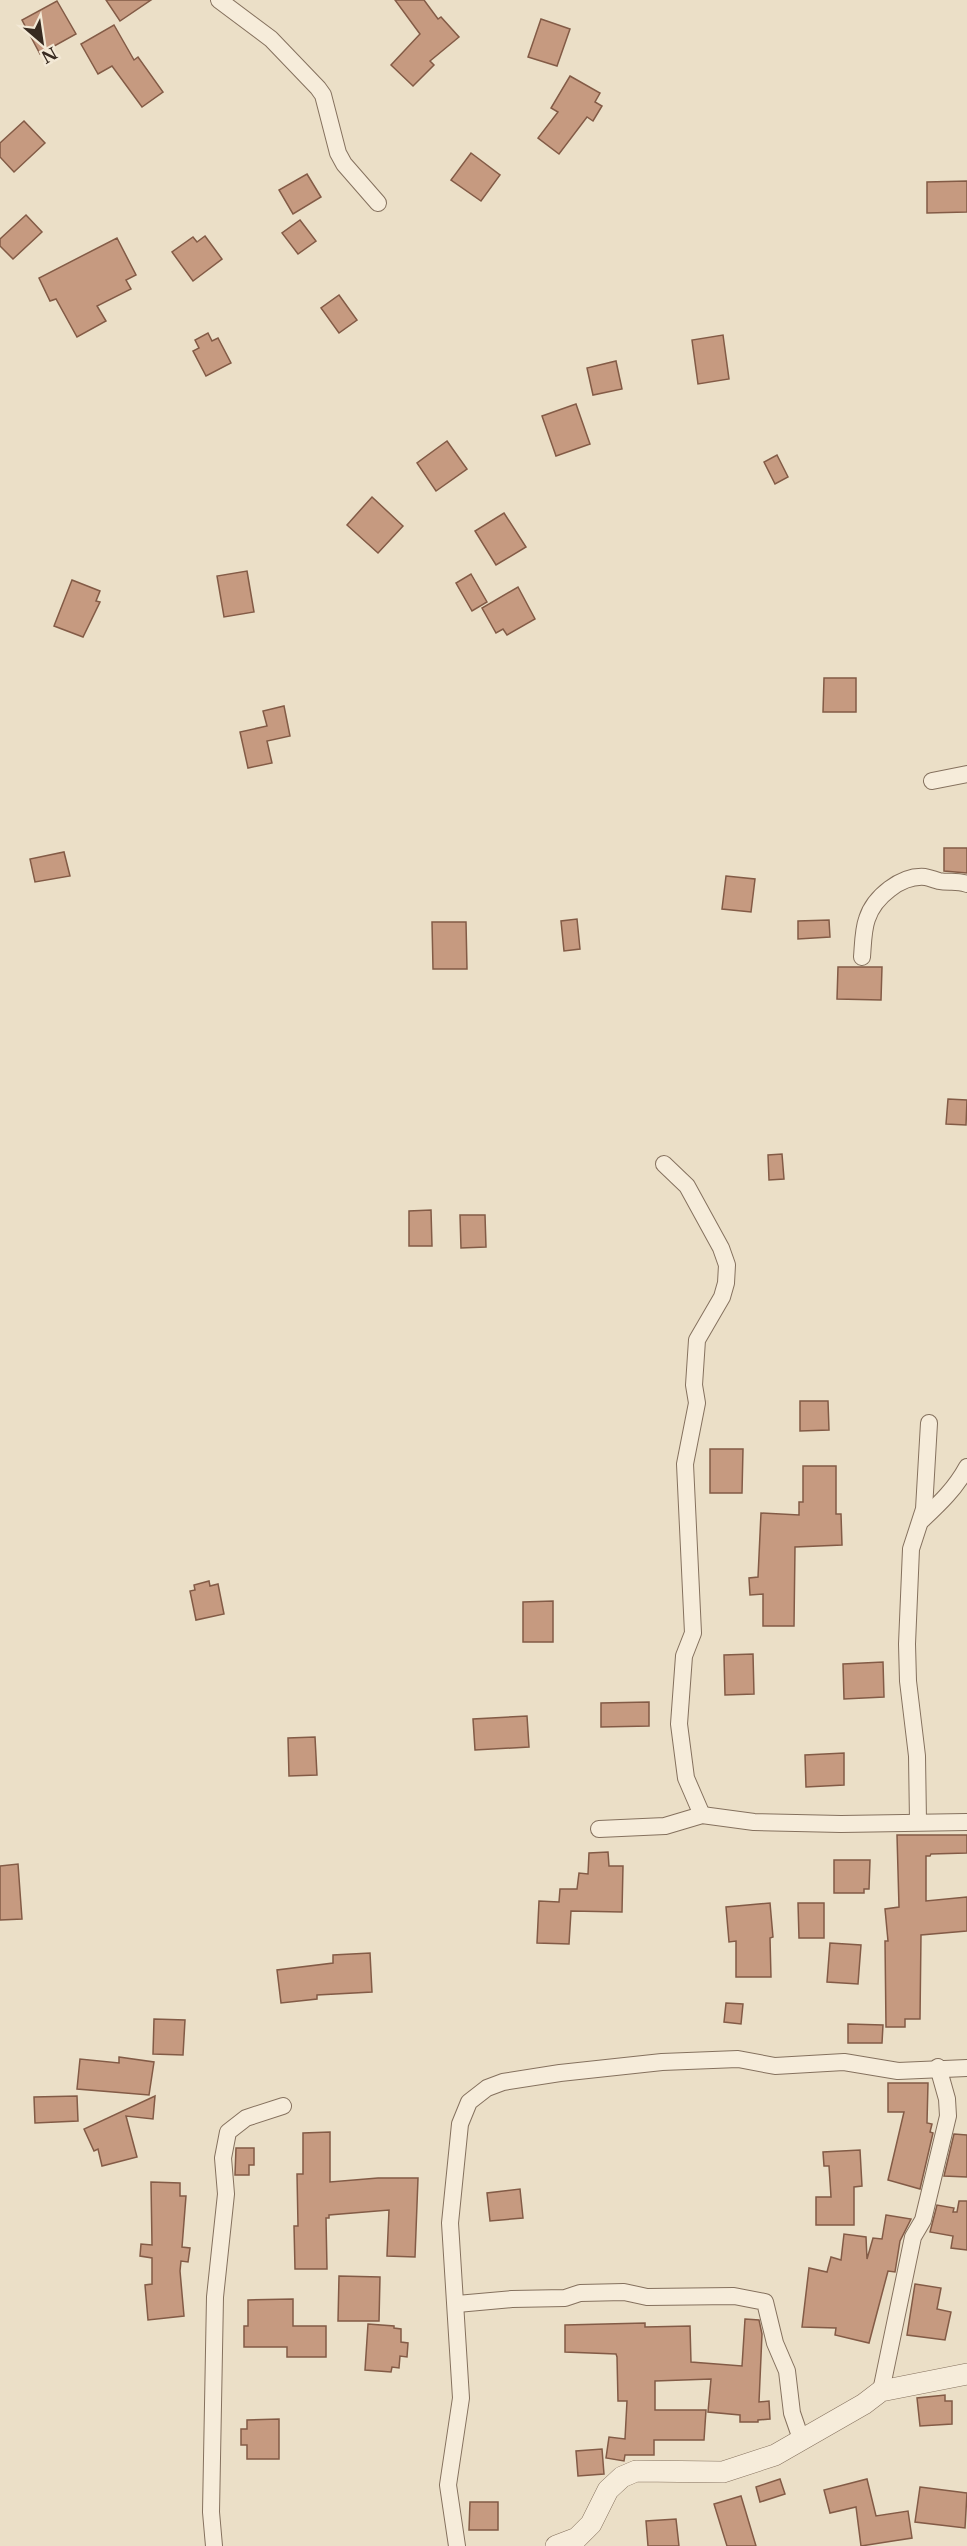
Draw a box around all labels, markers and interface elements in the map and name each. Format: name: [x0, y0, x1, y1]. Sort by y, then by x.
north arrow: [12, 12, 72, 72]
text: N: [38, 43, 61, 68]

